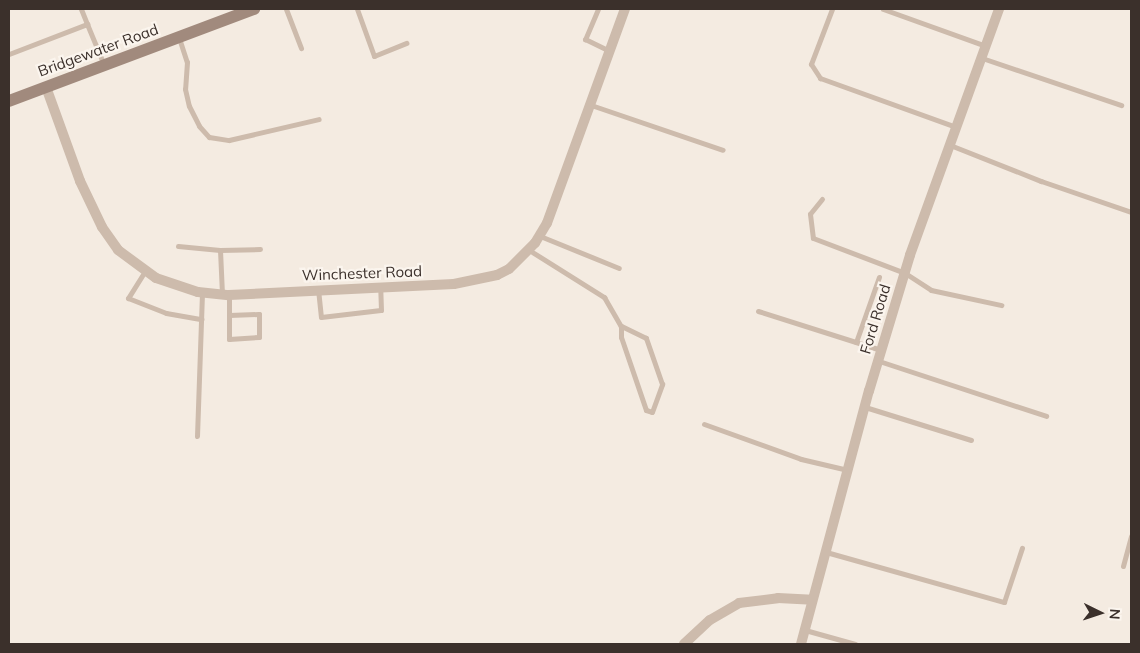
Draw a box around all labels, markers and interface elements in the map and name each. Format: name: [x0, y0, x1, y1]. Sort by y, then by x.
street label: Bridgewater Road: [35, 20, 161, 80]
street label: Winchester Road: [302, 262, 422, 284]
street label: Ford Road: [856, 282, 894, 356]
north arrow: [1075, 588, 1125, 638]
text: N: [1106, 608, 1124, 620]

